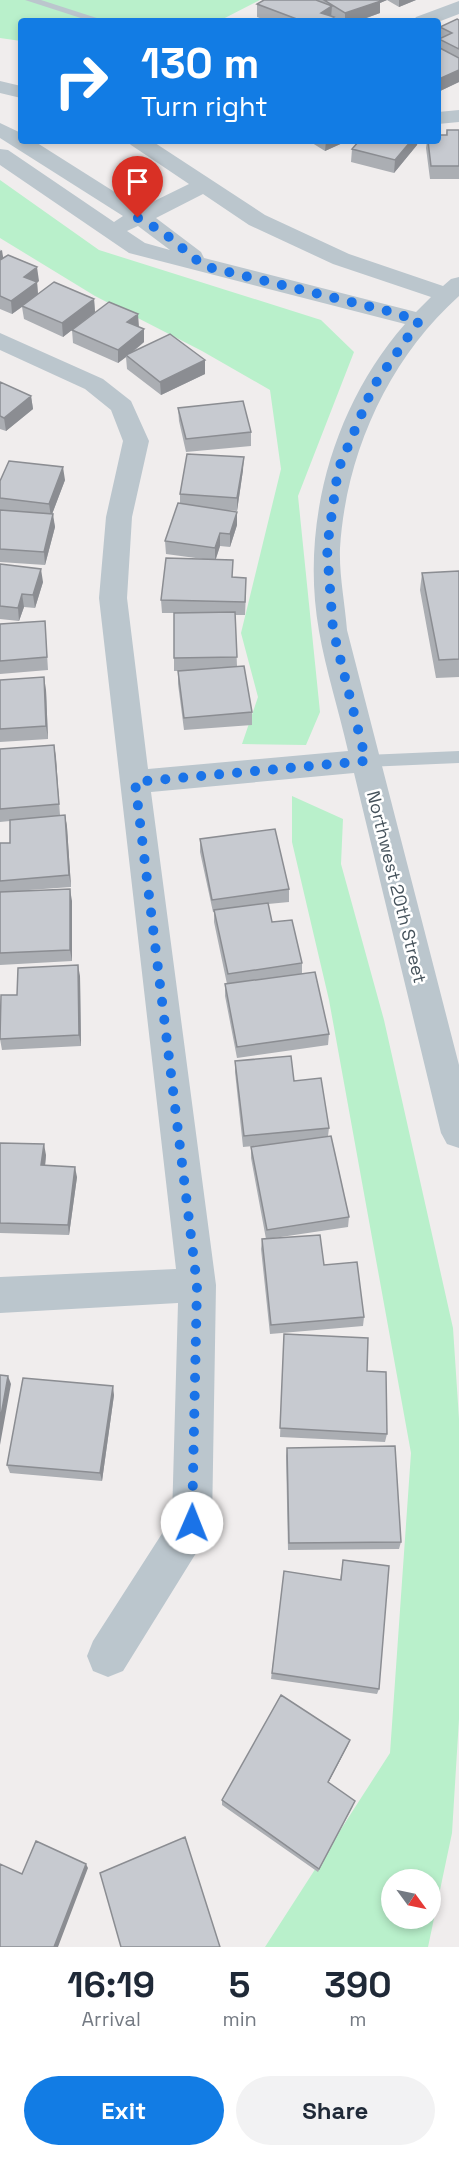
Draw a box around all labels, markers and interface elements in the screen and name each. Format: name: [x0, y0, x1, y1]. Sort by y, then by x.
text: 130 m: [141, 37, 259, 90]
icon: right: [42, 42, 120, 120]
text: Turn right: [141, 89, 268, 124]
pin: [112, 156, 163, 218]
icon: arrive: [121, 165, 154, 198]
street label: Northwest 20th Street: [362, 788, 432, 986]
position arrow: [160, 1491, 224, 1555]
north arrow: [381, 1869, 441, 1929]
map controls: [381, 1869, 441, 1929]
text: 16:19: [67, 1962, 155, 2008]
text: 5: [229, 1962, 250, 2008]
text: 390: [324, 1962, 392, 2008]
text: Arrival: [82, 2006, 141, 2032]
text: min: [222, 2006, 257, 2032]
text: m: [349, 2006, 367, 2032]
button: Exit: [24, 2076, 224, 2145]
button: Share: [236, 2076, 435, 2145]

